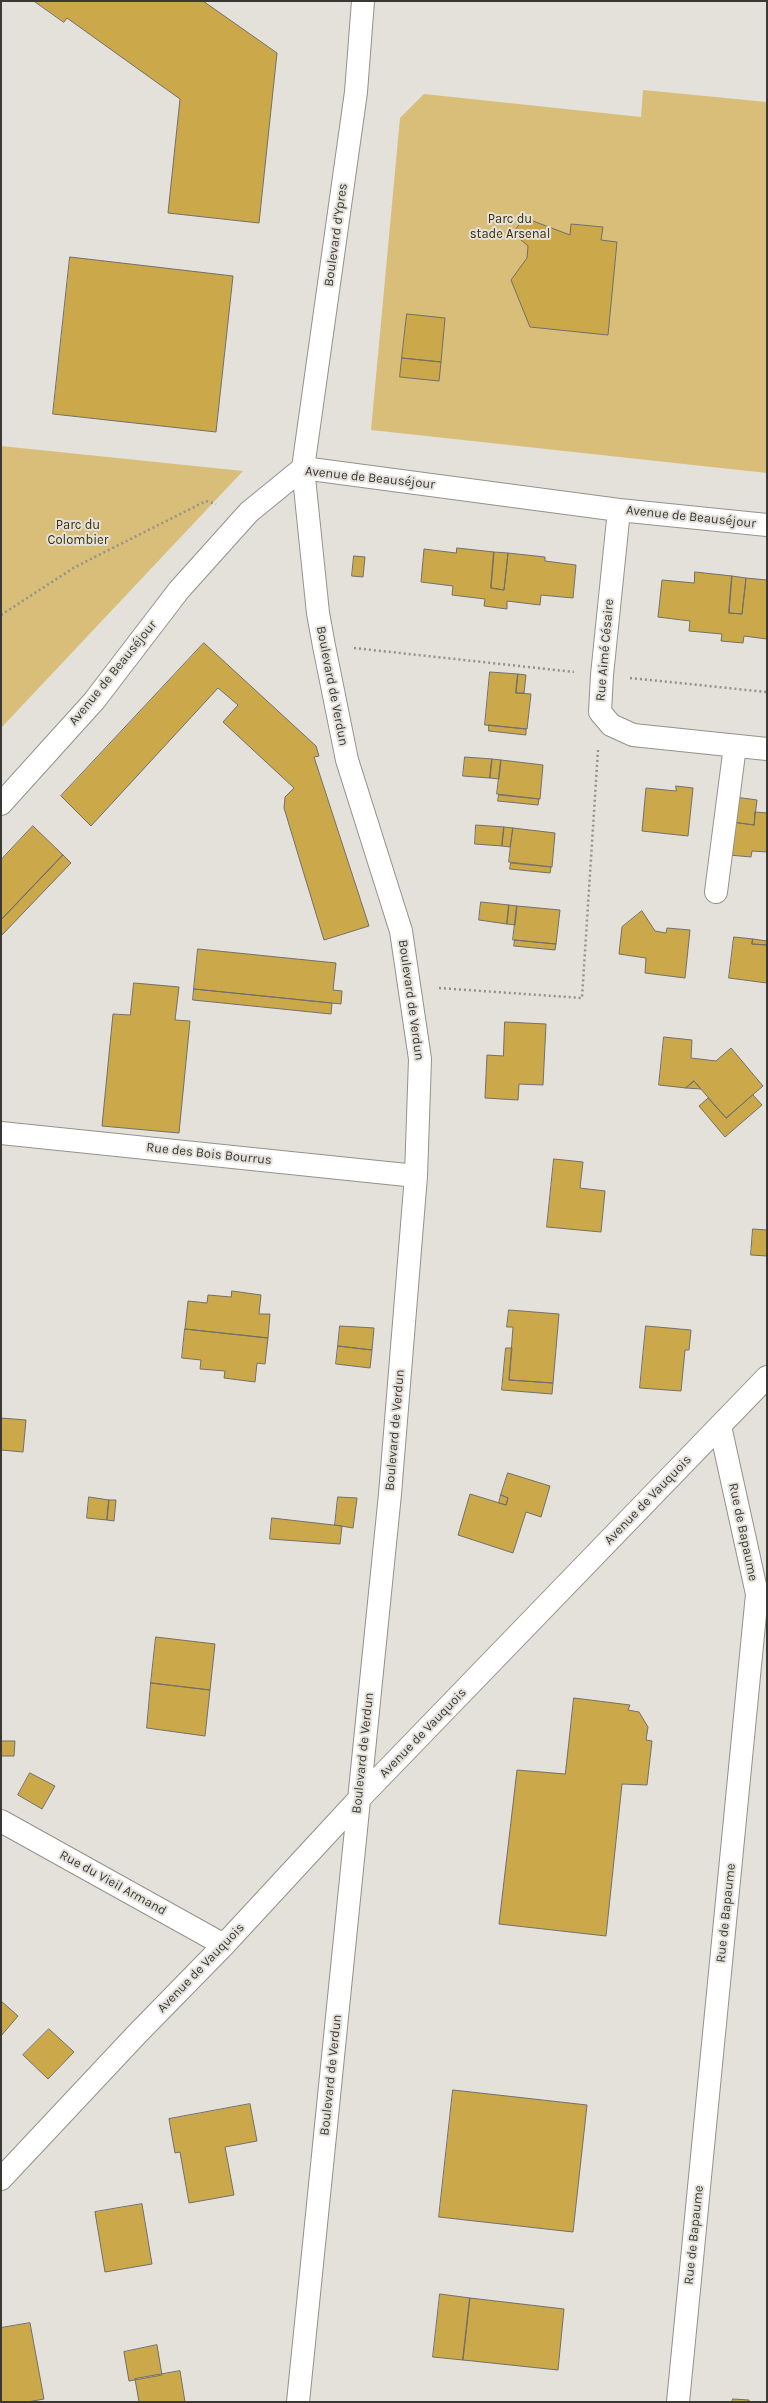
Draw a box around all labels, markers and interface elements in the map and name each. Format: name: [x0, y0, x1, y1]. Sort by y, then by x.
street label: Boulevard d'Ypres: [321, 182, 351, 288]
park label: Parc du stade Arsenal: [470, 211, 550, 242]
street label: Avenue de Beauséjour: [304, 463, 436, 493]
street label: Avenue de Beauséjour: [625, 502, 757, 532]
park label: Parc du Colombier: [48, 517, 108, 548]
street label: Rue Aimé Césaire: [593, 598, 617, 702]
street label: Avenue de Beauséjour: [66, 617, 160, 729]
street label: Boulevard de Verdun: [313, 625, 351, 747]
street label: Boulevard de Verdun: [395, 939, 427, 1061]
street label: Rue des Bois Bourrus: [146, 1140, 272, 1168]
street label: Boulevard de Verdun: [382, 1369, 408, 1491]
street label: Avenue de Vauquois: [601, 1452, 695, 1548]
street label: Rue de Bapaume: [725, 1482, 761, 1582]
street label: Avenue de Vauquois: [376, 1685, 470, 1781]
street label: Boulevard de Verdun: [349, 1692, 377, 1814]
street label: Rue du Vieil Armand: [57, 1847, 169, 1919]
street label: Rue de Bapaume: [713, 1863, 739, 1963]
street label: Avenue de Vauquois: [154, 1920, 248, 2016]
street label: Boulevard de Verdun: [317, 2014, 345, 2136]
street label: Rue de Bapaume: [681, 2185, 707, 2285]

